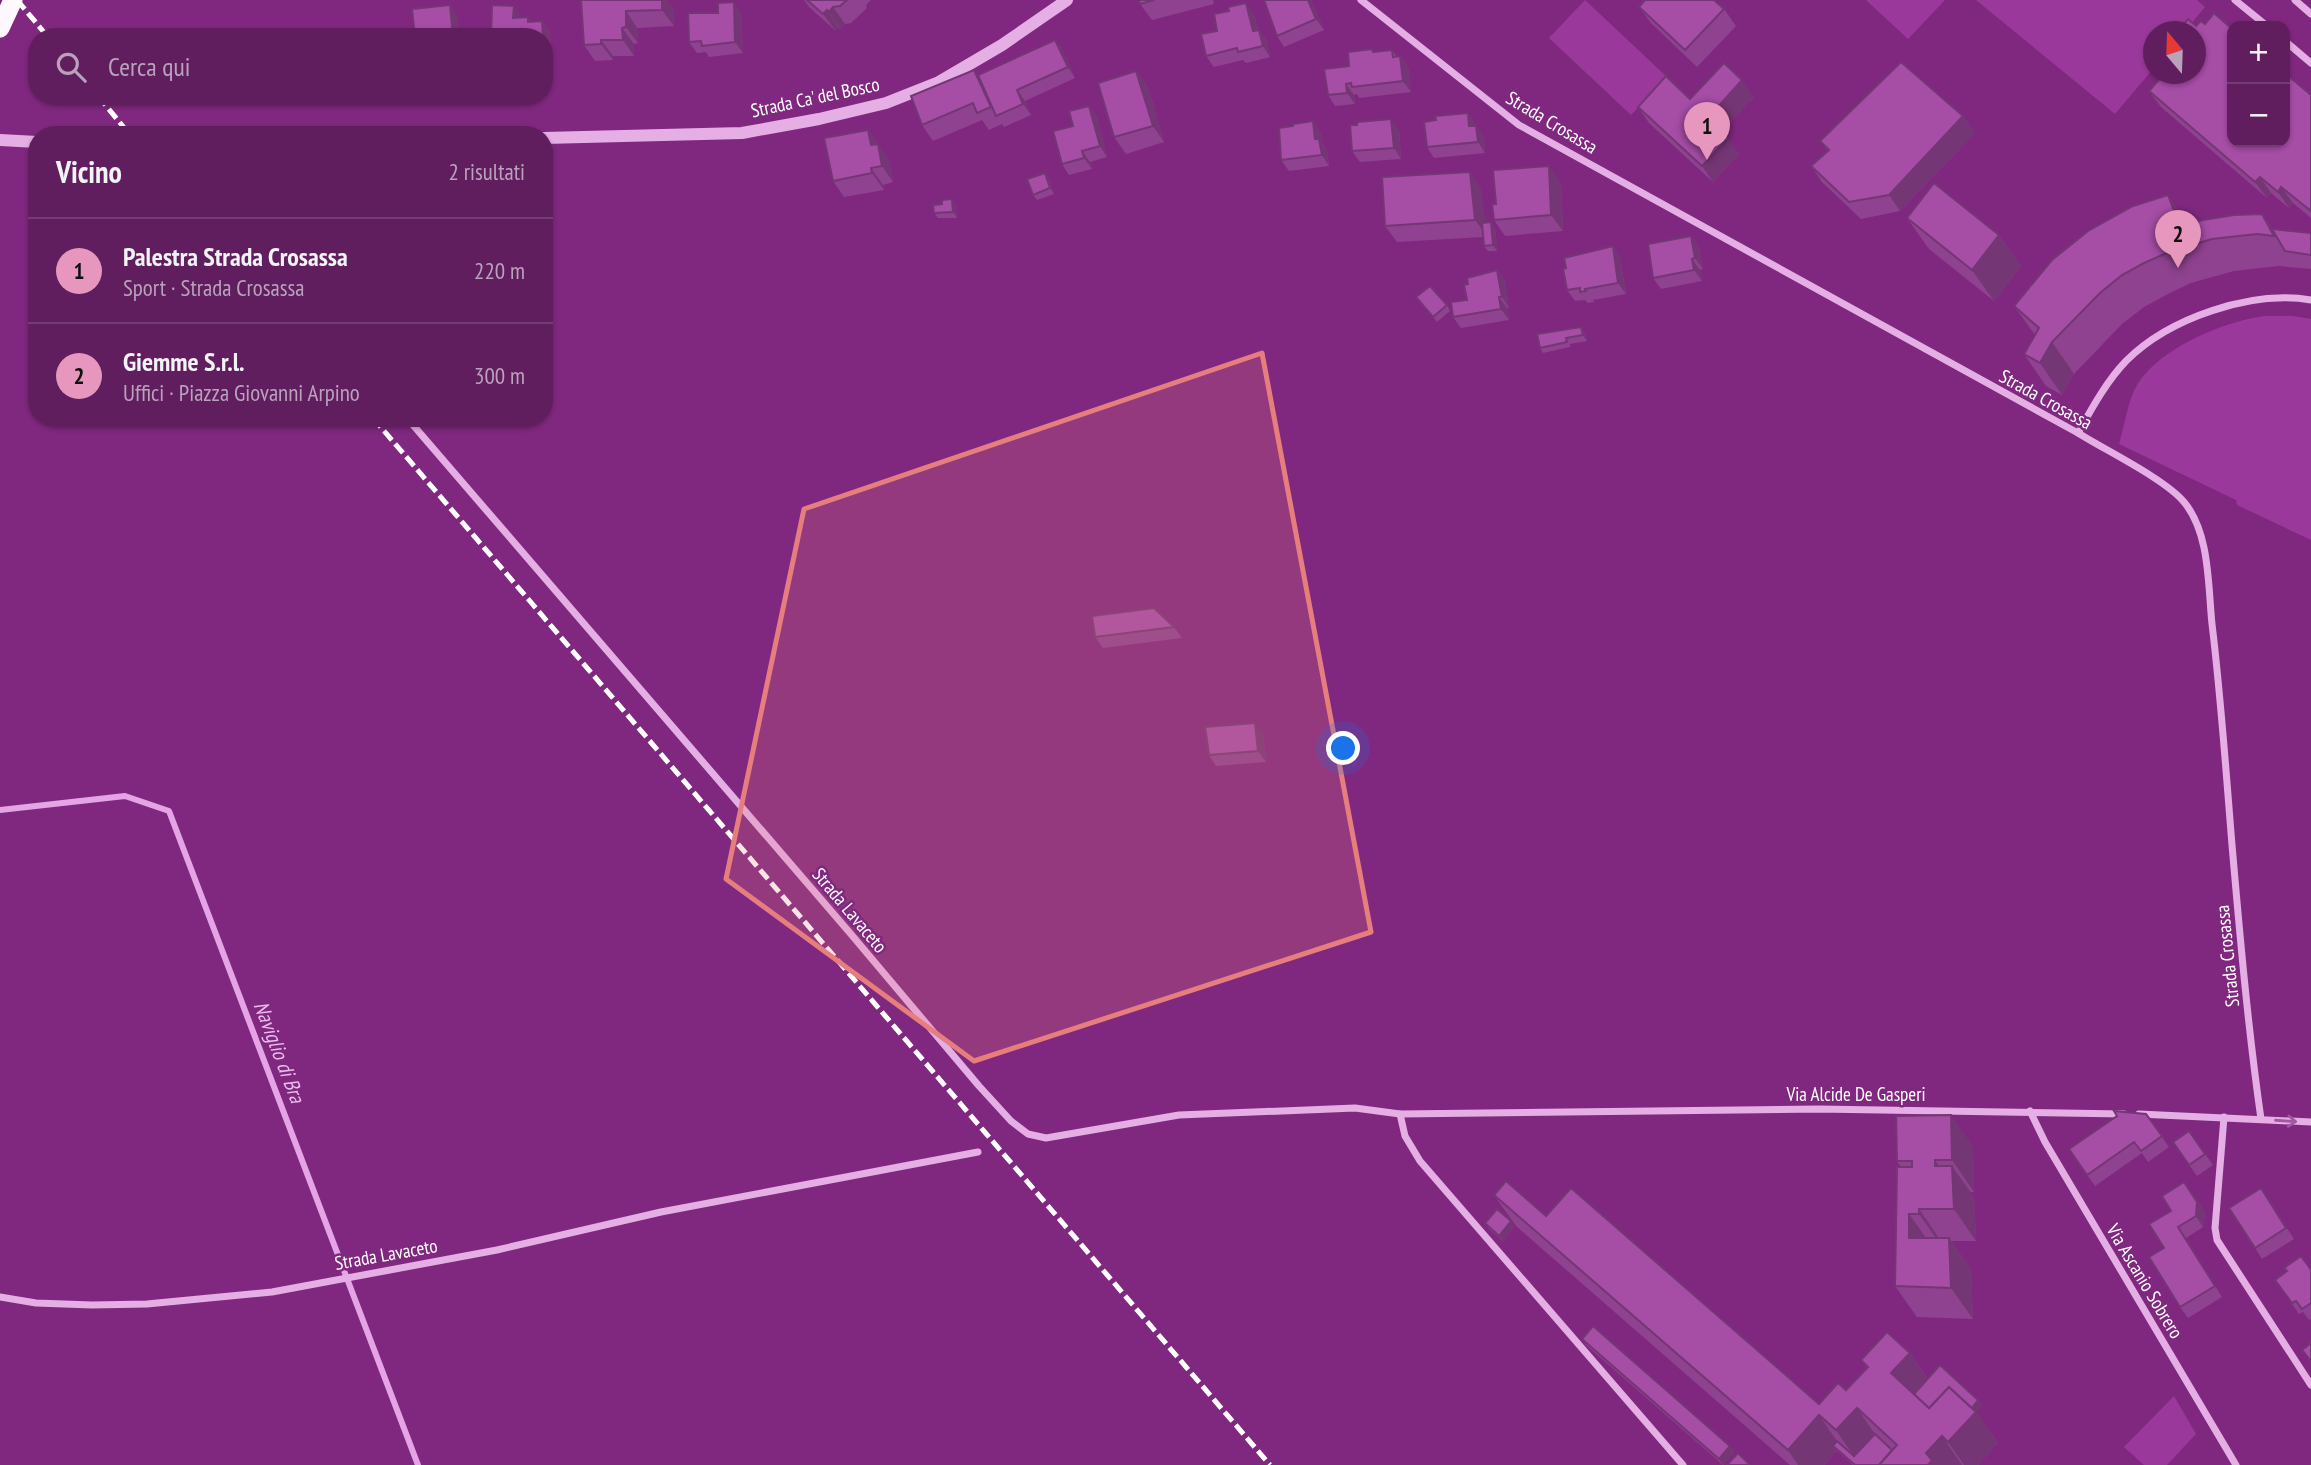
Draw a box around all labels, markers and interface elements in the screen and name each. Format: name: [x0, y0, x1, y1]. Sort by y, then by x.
north arrow: [2143, 21, 2206, 84]
map controls: [2227, 21, 2290, 147]
button: +: [2227, 21, 2290, 84]
search box: [28, 28, 553, 105]
icon: search: [52, 48, 90, 86]
text: Cerca qui: [108, 50, 190, 83]
street label: Strada Ca' del Bosco: [749, 72, 881, 122]
button: −: [2227, 84, 2290, 147]
street label: Strada Crosassa: [1502, 85, 1602, 159]
pin: 1: [1684, 102, 1730, 160]
text: Vicino: [56, 152, 122, 191]
text: 2 risultati: [449, 157, 525, 186]
pin: 2: [2155, 210, 2201, 268]
text: Palestra Strada Crosassa: [123, 240, 348, 273]
text: 1: [74, 256, 85, 285]
text: 220 m: [474, 256, 525, 285]
text: Sport · Strada Crosassa: [123, 273, 305, 302]
text: Giemme S.r.l.: [123, 345, 245, 378]
text: 2: [74, 361, 85, 390]
text: 300 m: [474, 361, 525, 390]
street label: Strada Crosassa: [1995, 364, 2097, 434]
text: Uffici · Piazza Giovanni Arpino: [123, 378, 360, 407]
your location: [1326, 731, 1360, 765]
street label: Strada Lavaceto: [807, 863, 893, 957]
street label: Strada Crosassa: [2210, 904, 2244, 1008]
water label: Naviglio di Bra: [248, 997, 312, 1108]
street label: Via Alcide De Gasperi: [1785, 1082, 1926, 1106]
one-way arrow: [2274, 1114, 2297, 1127]
street label: Via Ascanio Sobrero: [2101, 1218, 2189, 1343]
street label: Strada Lavaceto: [333, 1233, 439, 1275]

